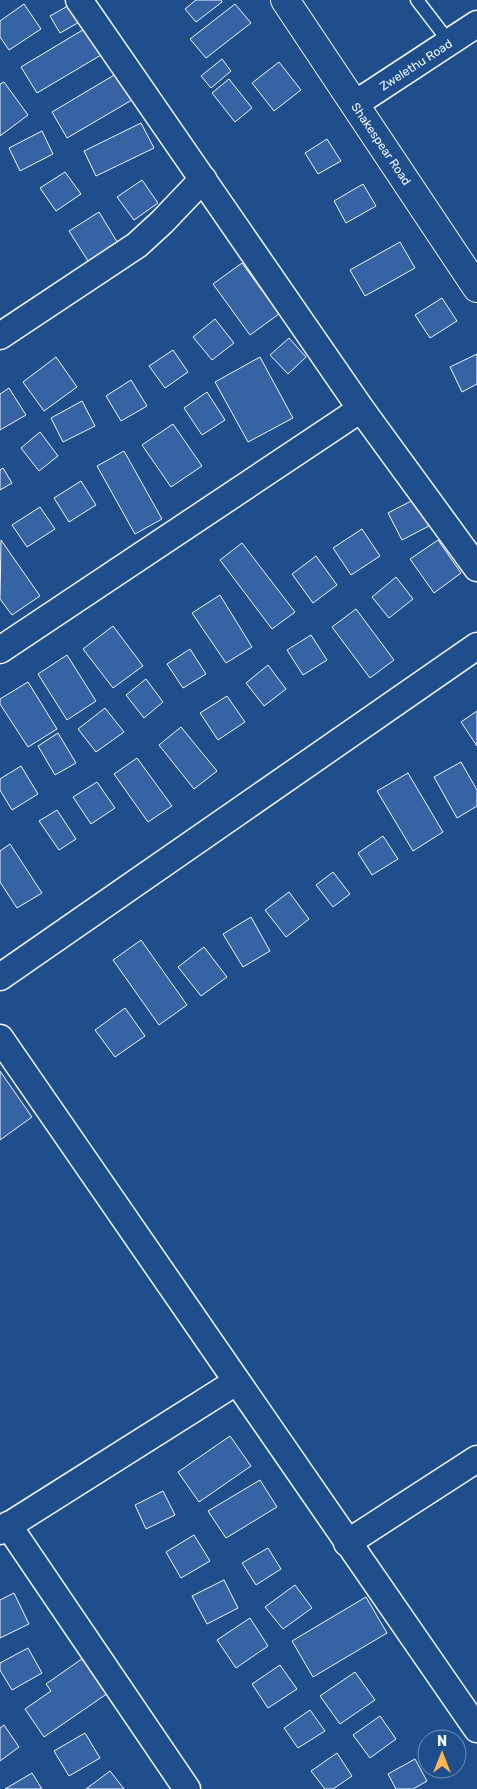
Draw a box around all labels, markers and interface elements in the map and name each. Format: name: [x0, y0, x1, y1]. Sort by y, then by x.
street label: Zwelethu Road: [377, 36, 455, 94]
street label: Shakespear Road: [348, 100, 414, 188]
north arrow: [417, 1729, 467, 1779]
text: N: [437, 1733, 447, 1750]

